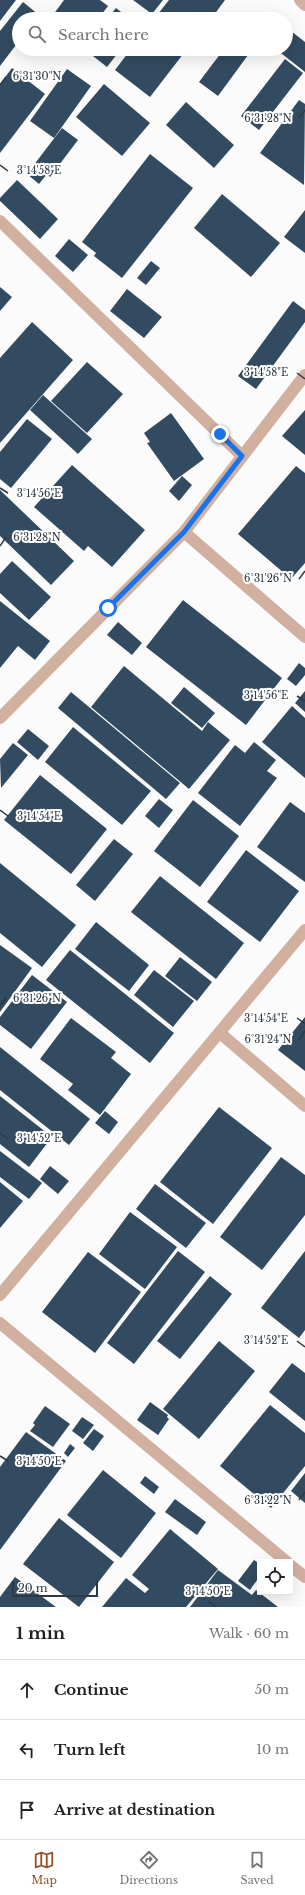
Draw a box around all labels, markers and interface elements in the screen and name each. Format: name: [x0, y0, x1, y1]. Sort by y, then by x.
search box: [12, 12, 293, 56]
icon: search: [26, 23, 48, 45]
text: Search here: [58, 25, 149, 44]
text: 6°31'30"N: [13, 70, 61, 83]
text: 6°31'28"N: [244, 112, 292, 125]
text: 3°14'58"E: [17, 164, 61, 177]
text: 3°14'58"E: [244, 366, 288, 379]
route end: [211, 425, 229, 443]
text: 3°14'56"E: [17, 487, 61, 500]
text: 6°31'28"N: [13, 531, 61, 544]
text: 6°31'26"N: [244, 572, 292, 585]
route start: [99, 599, 117, 617]
text: 3°14'56"E: [244, 689, 288, 702]
text: 3°14'54"E: [17, 810, 61, 823]
text: 6°31'26"N: [13, 992, 61, 1005]
text: 3°14'54"E: [244, 1012, 288, 1025]
text: 6°31'24"N: [244, 1033, 292, 1046]
text: 3°14'52"E: [17, 1132, 61, 1145]
text: 3°14'52"E: [244, 1334, 288, 1347]
text: 3°14'50"E: [16, 1455, 62, 1468]
text: 6°31'22"N: [244, 1494, 292, 1507]
map controls: [257, 1559, 293, 1595]
button: locate: [257, 1559, 293, 1595]
scale bar: [12, 1579, 98, 1598]
text: 20 m: [18, 1581, 48, 1595]
text: 3°14'50"E: [185, 1585, 231, 1598]
text: 1 min: [16, 1623, 65, 1644]
text: Walk · 60 m: [209, 1625, 289, 1642]
icon: ahead: [16, 1679, 38, 1701]
text: Continue: [54, 1680, 129, 1699]
text: 50 m: [255, 1681, 289, 1698]
icon: left: [16, 1739, 38, 1761]
text: Turn left: [54, 1740, 125, 1759]
text: 10 m: [256, 1741, 289, 1758]
icon: arrive: [16, 1799, 38, 1821]
text: Arrive at destination: [54, 1800, 215, 1819]
tab: Map: [31, 1849, 57, 1887]
tab: Directions: [119, 1849, 178, 1887]
tab: Saved: [241, 1849, 274, 1887]

